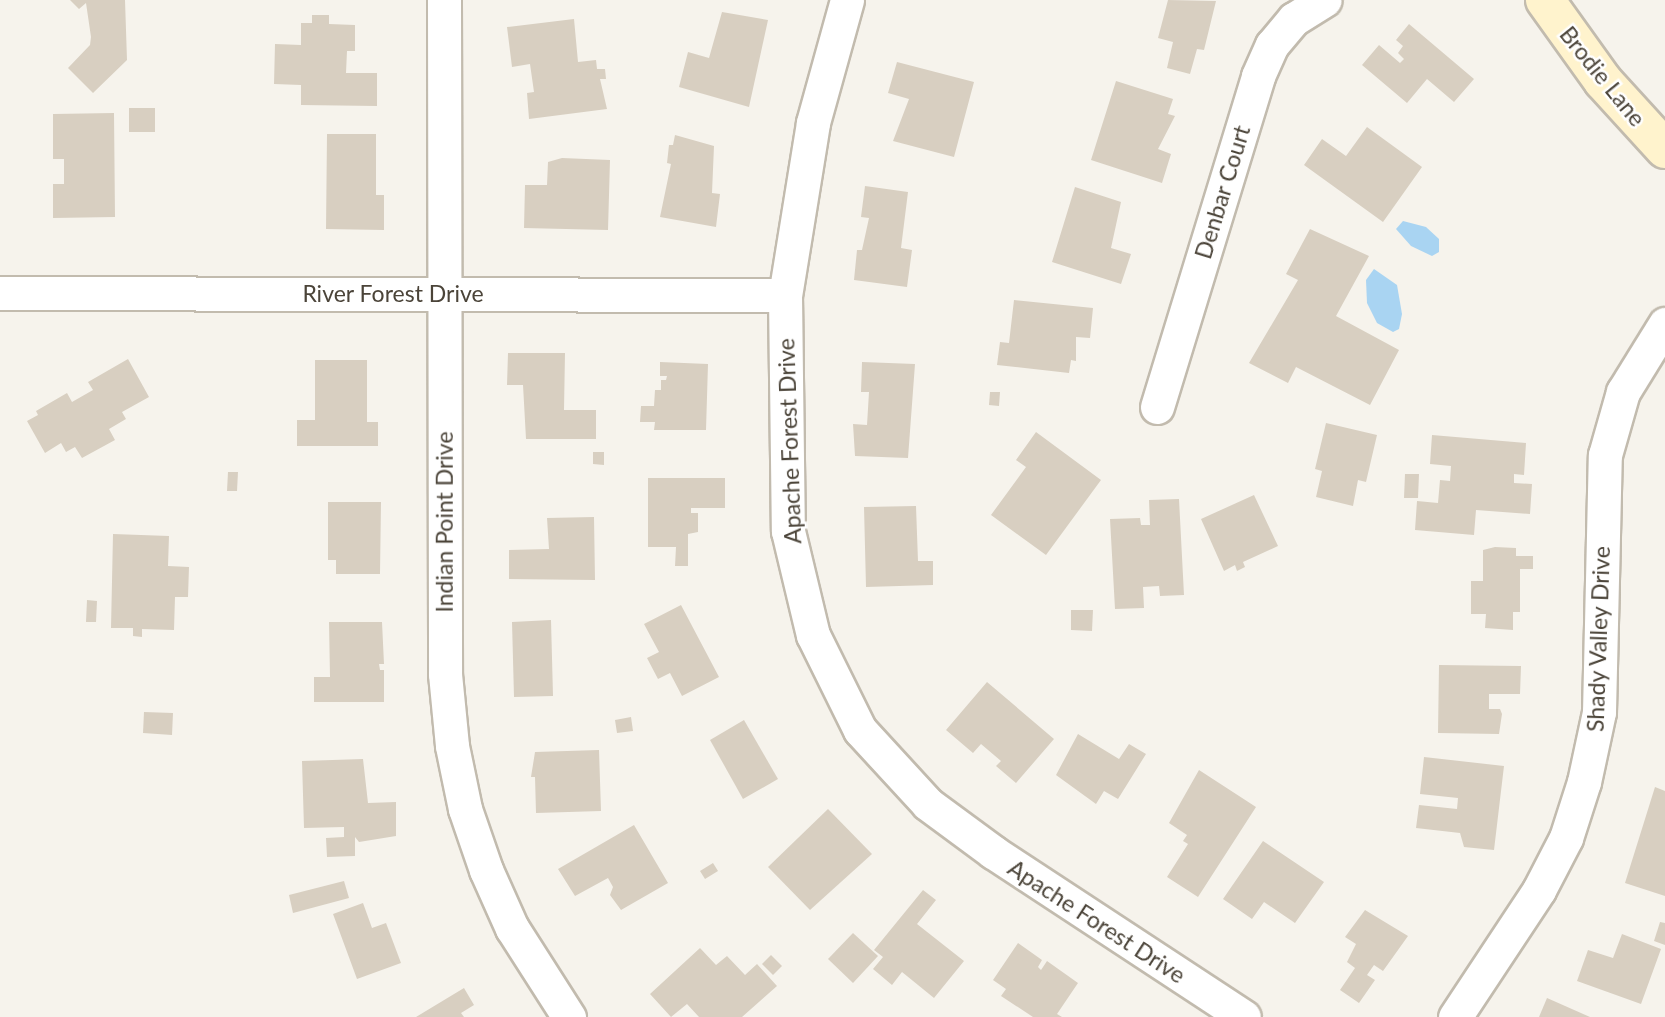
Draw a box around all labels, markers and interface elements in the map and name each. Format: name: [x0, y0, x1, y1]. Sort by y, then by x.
street label: Brodie Lane: [1554, 21, 1652, 131]
street label: Denbar Court: [1189, 122, 1255, 262]
street label: River Forest Drive: [302, 279, 484, 307]
street label: Apache Forest Drive: [772, 338, 806, 544]
street label: Indian Point Drive: [430, 431, 458, 613]
street label: Shady Valley Drive: [1581, 545, 1615, 733]
street label: Apache Forest Drive: [1003, 853, 1191, 989]

